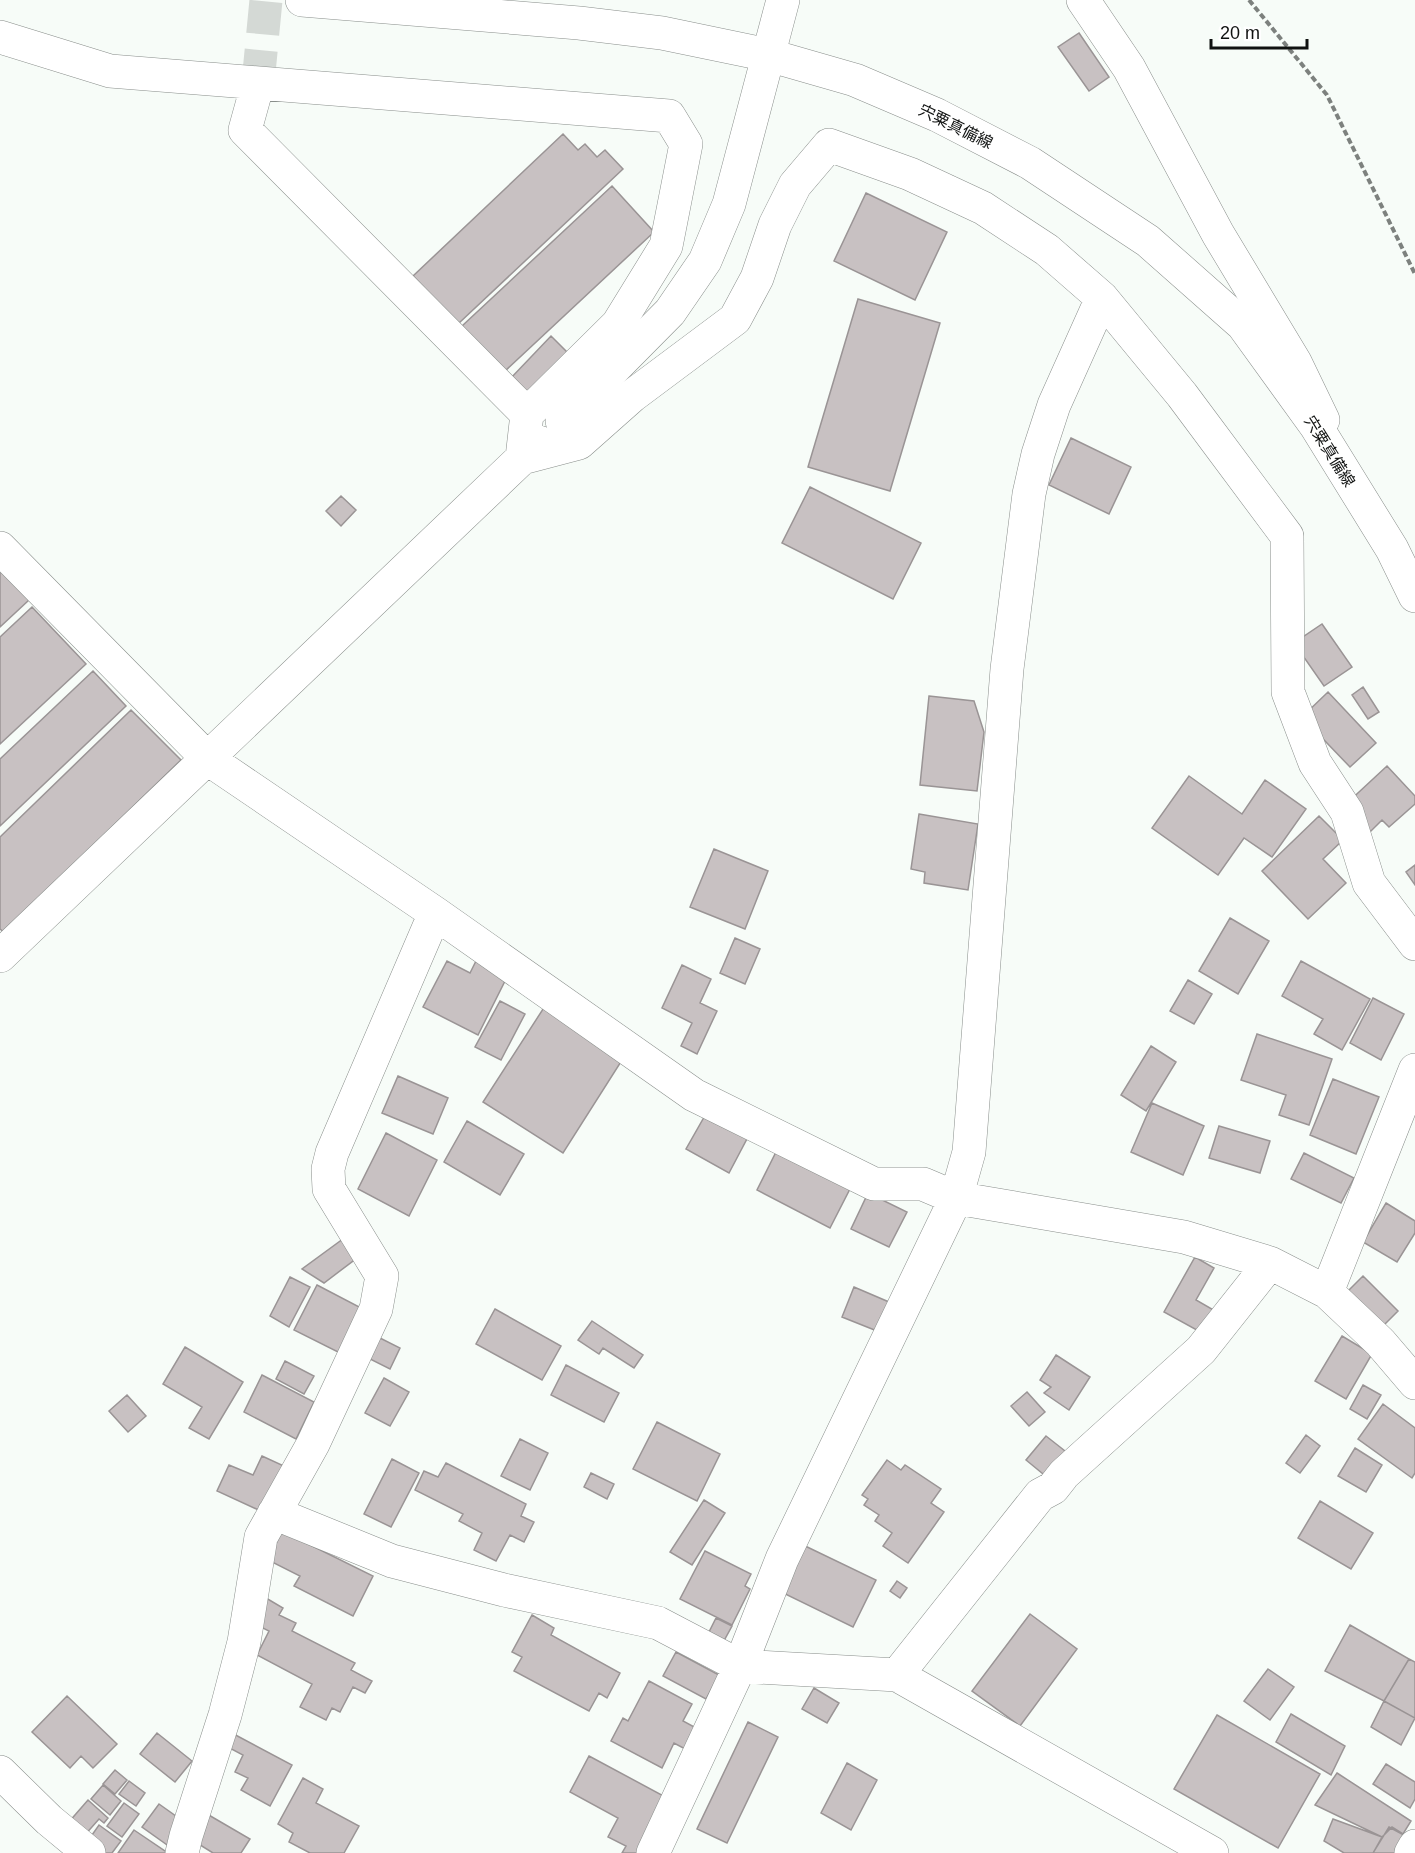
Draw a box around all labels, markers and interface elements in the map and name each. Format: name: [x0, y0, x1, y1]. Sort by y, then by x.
scale bar: [1211, 12, 1307, 50]
text: 20 m: [1220, 23, 1260, 43]
street label: 宍粟真備線: [916, 101, 995, 152]
street label: 宍粟真備線: [1301, 413, 1358, 490]

